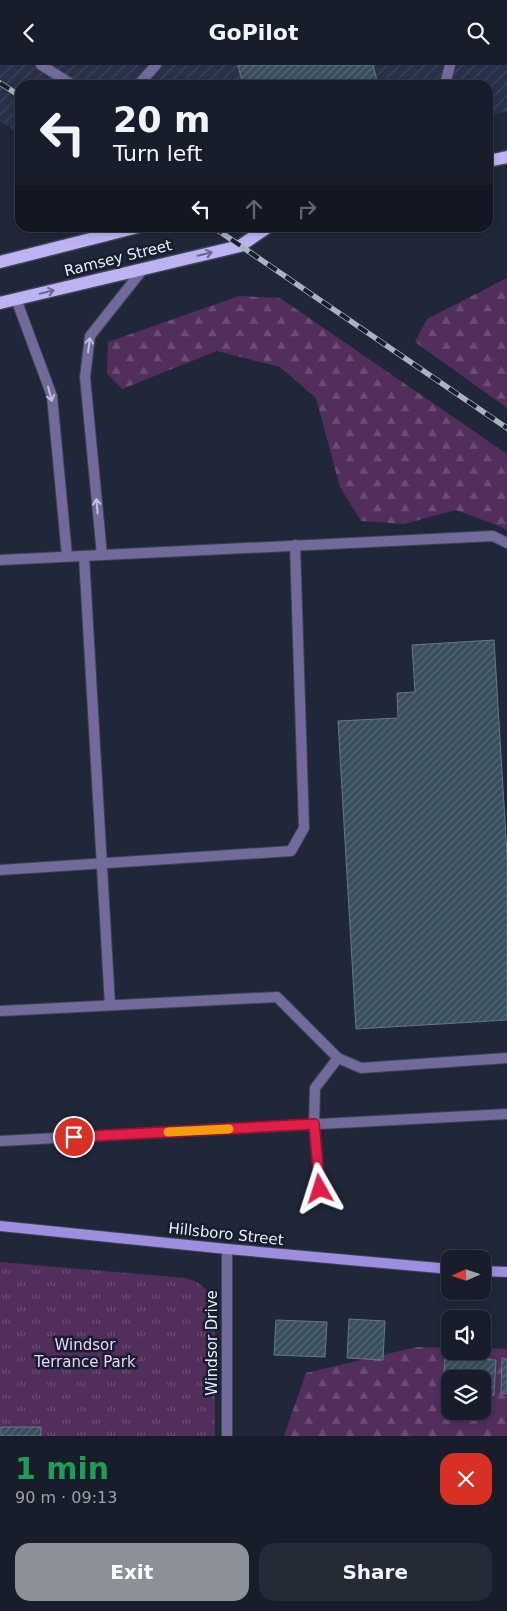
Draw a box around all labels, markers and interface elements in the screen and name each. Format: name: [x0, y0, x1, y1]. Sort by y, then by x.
icon: back: [15, 19, 43, 47]
icon: search: [464, 19, 492, 47]
text: GoPilot: [208, 20, 299, 45]
icon: left: [30, 100, 95, 165]
text: 20 m: [113, 100, 210, 140]
text: Turn left: [113, 141, 202, 166]
icon: left: [187, 195, 215, 223]
icon: ahead: [240, 195, 268, 223]
icon: right: [293, 195, 321, 223]
street label: Ramsey Street: [62, 236, 174, 280]
one-way arrow: [197, 249, 213, 258]
one-way arrow: [39, 287, 55, 296]
one-way arrow: [84, 337, 94, 353]
one-way arrow: [46, 386, 56, 402]
one-way arrow: [92, 499, 102, 515]
pin: [53, 1116, 95, 1158]
icon: arrive: [60, 1123, 88, 1151]
position arrow: [293, 1162, 345, 1214]
street label: Hillsboro Street: [168, 1219, 285, 1249]
north arrow: [441, 1250, 491, 1300]
map controls: [441, 1250, 491, 1420]
street label: Windsor Drive: [203, 1290, 221, 1396]
button: sound: [441, 1310, 491, 1360]
park label: Windsor Terrance Park: [33, 1336, 136, 1371]
button: layers: [441, 1370, 491, 1420]
text: 1 min: [15, 1451, 109, 1486]
button: close: [440, 1453, 492, 1505]
text: 90 m · 09:13: [15, 1488, 117, 1507]
button: Exit: [15, 1543, 249, 1601]
button: Share: [259, 1543, 492, 1601]

